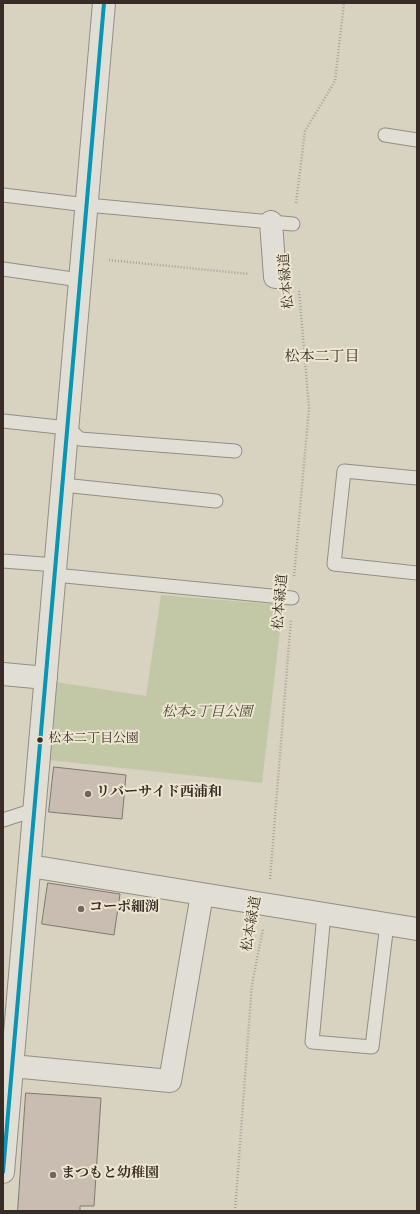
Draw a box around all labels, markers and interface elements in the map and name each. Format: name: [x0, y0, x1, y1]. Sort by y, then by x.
street label: 松本緑道: [277, 252, 299, 310]
district label: 松本二丁目: [285, 349, 359, 367]
street label: 松本緑道: [271, 573, 293, 631]
park label: 松本2丁目公園: [162, 706, 252, 722]
place label: 松本二丁目公園: [48, 732, 139, 748]
marker: 松本二丁目公園: [35, 735, 45, 745]
place label: リバーサイド西浦和: [96, 786, 222, 802]
marker: リバーサイド西浦和: [83, 789, 93, 799]
street label: 松本緑道: [240, 895, 266, 953]
place label: コーポ細渕: [89, 901, 159, 917]
marker: コーポ細渕: [76, 904, 86, 914]
place label: まつもと幼稚園: [61, 1167, 159, 1183]
marker: まつもと幼稚園: [48, 1170, 58, 1180]

